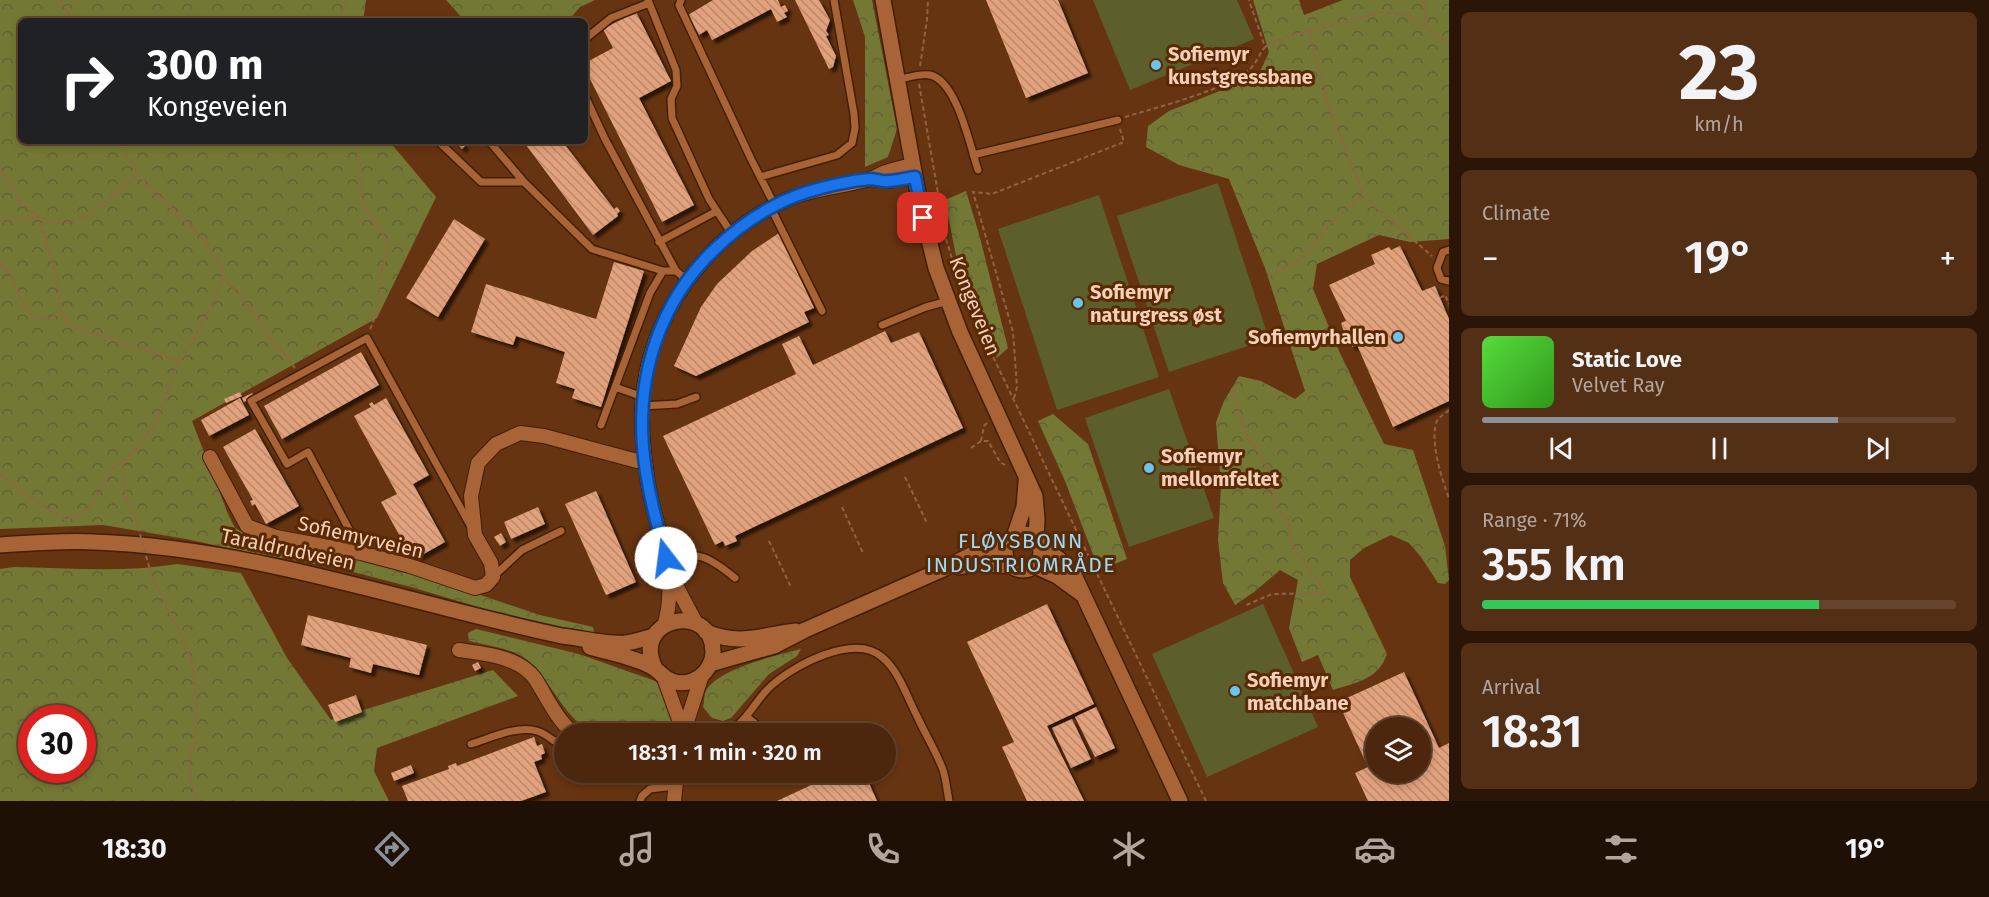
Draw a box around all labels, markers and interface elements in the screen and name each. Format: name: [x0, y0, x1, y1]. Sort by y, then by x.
text: 23: [1679, 26, 1759, 120]
text: 300 m: [147, 40, 263, 90]
icon: right: [48, 42, 126, 120]
place label: Sofiemyr kunstgressbane: [1168, 42, 1313, 89]
marker: Sofiemyr kunstgressbane: [1149, 58, 1163, 72]
text: Kongeveien: [147, 91, 288, 123]
text: km/h: [1694, 112, 1744, 136]
pin: [897, 192, 948, 243]
icon: arrive: [906, 201, 939, 234]
text: Climate: [1482, 201, 1550, 225]
text: 19°: [1685, 231, 1753, 285]
text: −: [1482, 239, 1499, 279]
text: +: [1940, 239, 1956, 279]
street label: Kongeveien: [944, 253, 1006, 359]
place label: Sofiemyr naturgress øst: [1090, 280, 1222, 327]
marker: Sofiemyr naturgress øst: [1071, 296, 1085, 310]
place label: Sofiemyrhallen: [1248, 325, 1386, 349]
marker: Sofiemyrhallen: [1391, 330, 1405, 344]
text: Static Love: [1572, 346, 1682, 373]
text: Velvet Ray: [1572, 373, 1665, 397]
icon: previous: [1545, 432, 1578, 465]
icon: pause: [1703, 432, 1736, 465]
icon: next: [1861, 432, 1894, 465]
place label: Sofiemyr mellomfeltet: [1161, 444, 1280, 491]
marker: Sofiemyr mellomfeltet: [1142, 461, 1156, 475]
text: Range · 71%: [1482, 508, 1587, 532]
street label: Sofiemyrveien: [296, 511, 426, 563]
street label: Taraldrudveien: [219, 523, 357, 575]
position arrow: [634, 526, 698, 590]
district label: FLØYSBONN INDUSTRIOMRÅDE: [926, 528, 1116, 578]
text: 355 km: [1482, 538, 1626, 592]
place label: Sofiemyr matchbane: [1247, 668, 1349, 715]
text: Arrival: [1482, 675, 1541, 699]
marker: Sofiemyr matchbane: [1228, 684, 1242, 698]
speed limit sign: 30: [18, 705, 96, 783]
text: 18:31: [1482, 705, 1582, 759]
map controls: [1365, 717, 1431, 783]
button: layers: [1365, 717, 1431, 783]
text: 18:31 · 1 min · 320 m: [628, 739, 822, 766]
icon: directions: [371, 828, 413, 870]
icon: music: [616, 828, 658, 870]
icon: phone: [862, 828, 904, 870]
icon: climate: [1108, 828, 1150, 870]
icon: car: [1354, 828, 1396, 870]
icon: filters: [1600, 828, 1642, 870]
text: 18:30: [102, 833, 167, 865]
text: 19°: [1845, 833, 1887, 865]

